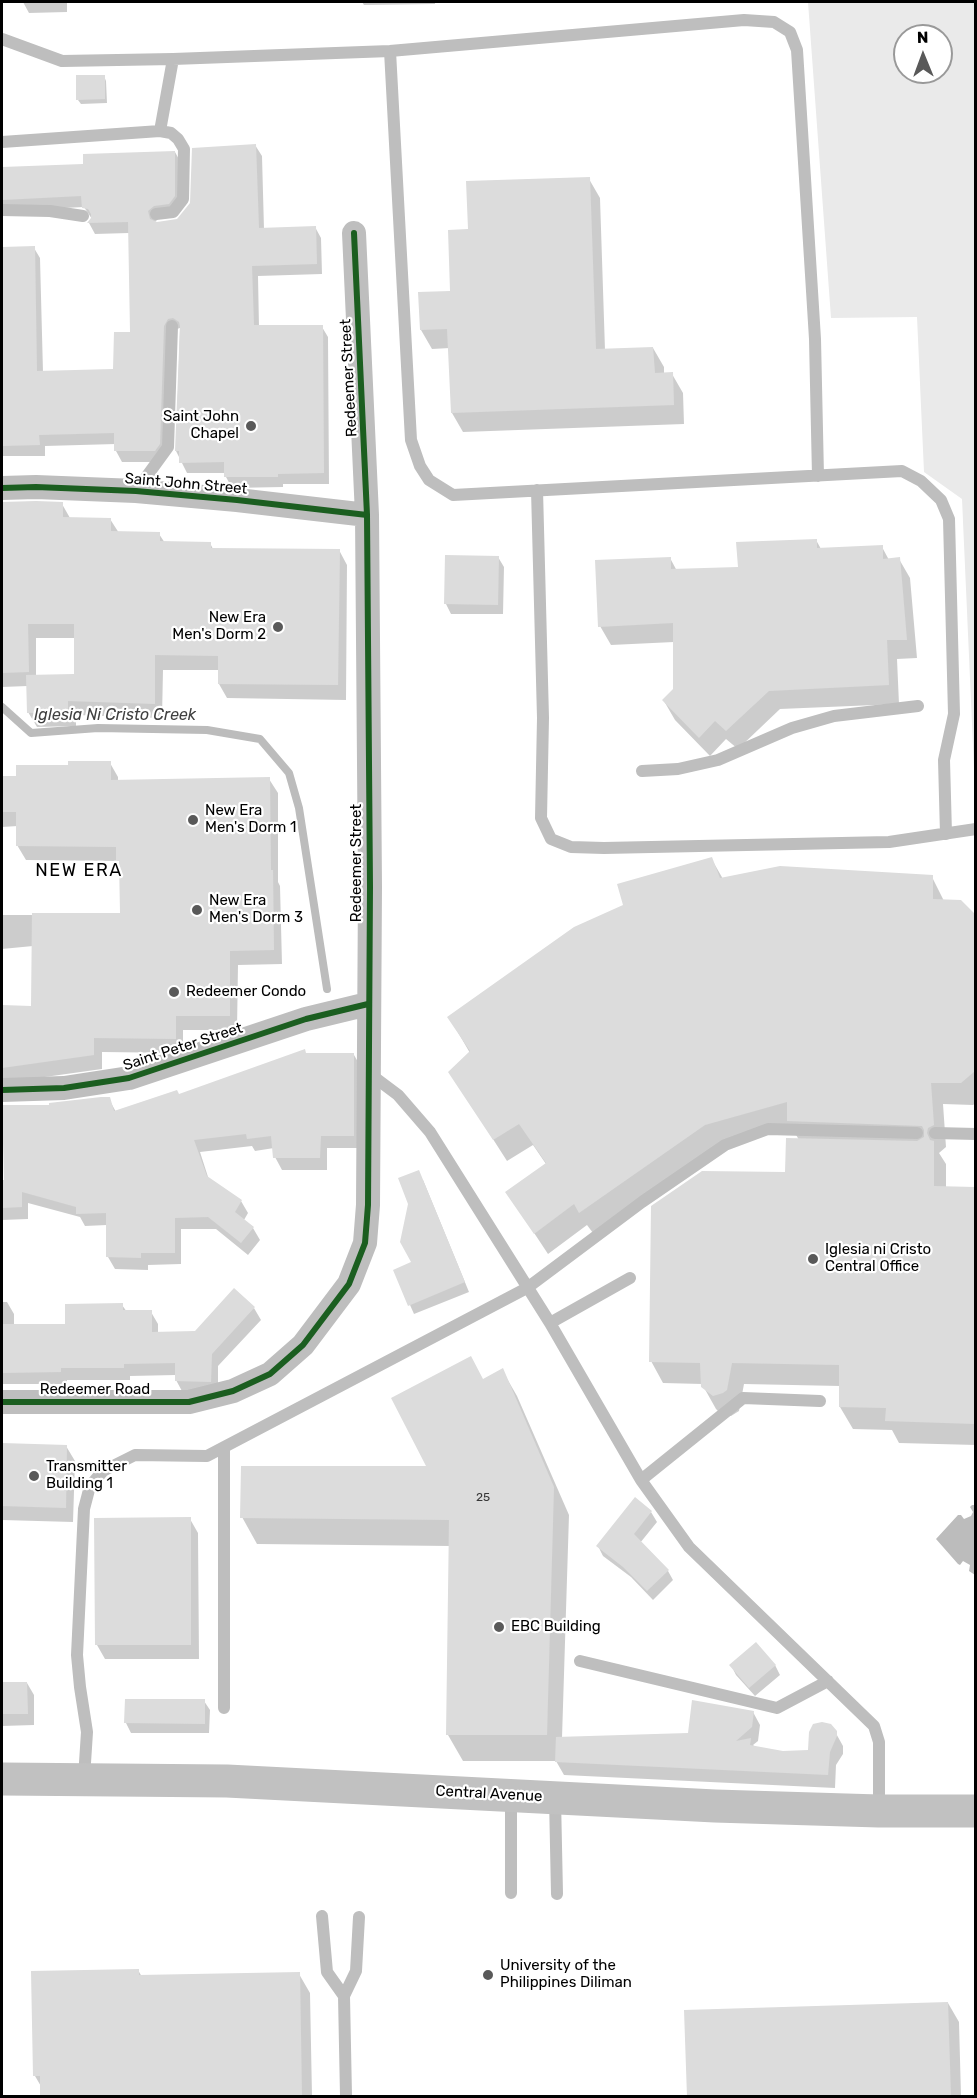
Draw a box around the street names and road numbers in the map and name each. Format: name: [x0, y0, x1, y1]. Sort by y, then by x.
street label: Redeemer Street: [337, 318, 361, 438]
street label: Saint John Street: [124, 470, 248, 498]
street label: Redeemer Street: [348, 804, 366, 922]
street label: Saint Peter Street: [121, 1019, 245, 1075]
street label: Redeemer Road: [40, 1381, 150, 1399]
street label: Central Avenue: [435, 1782, 543, 1806]

